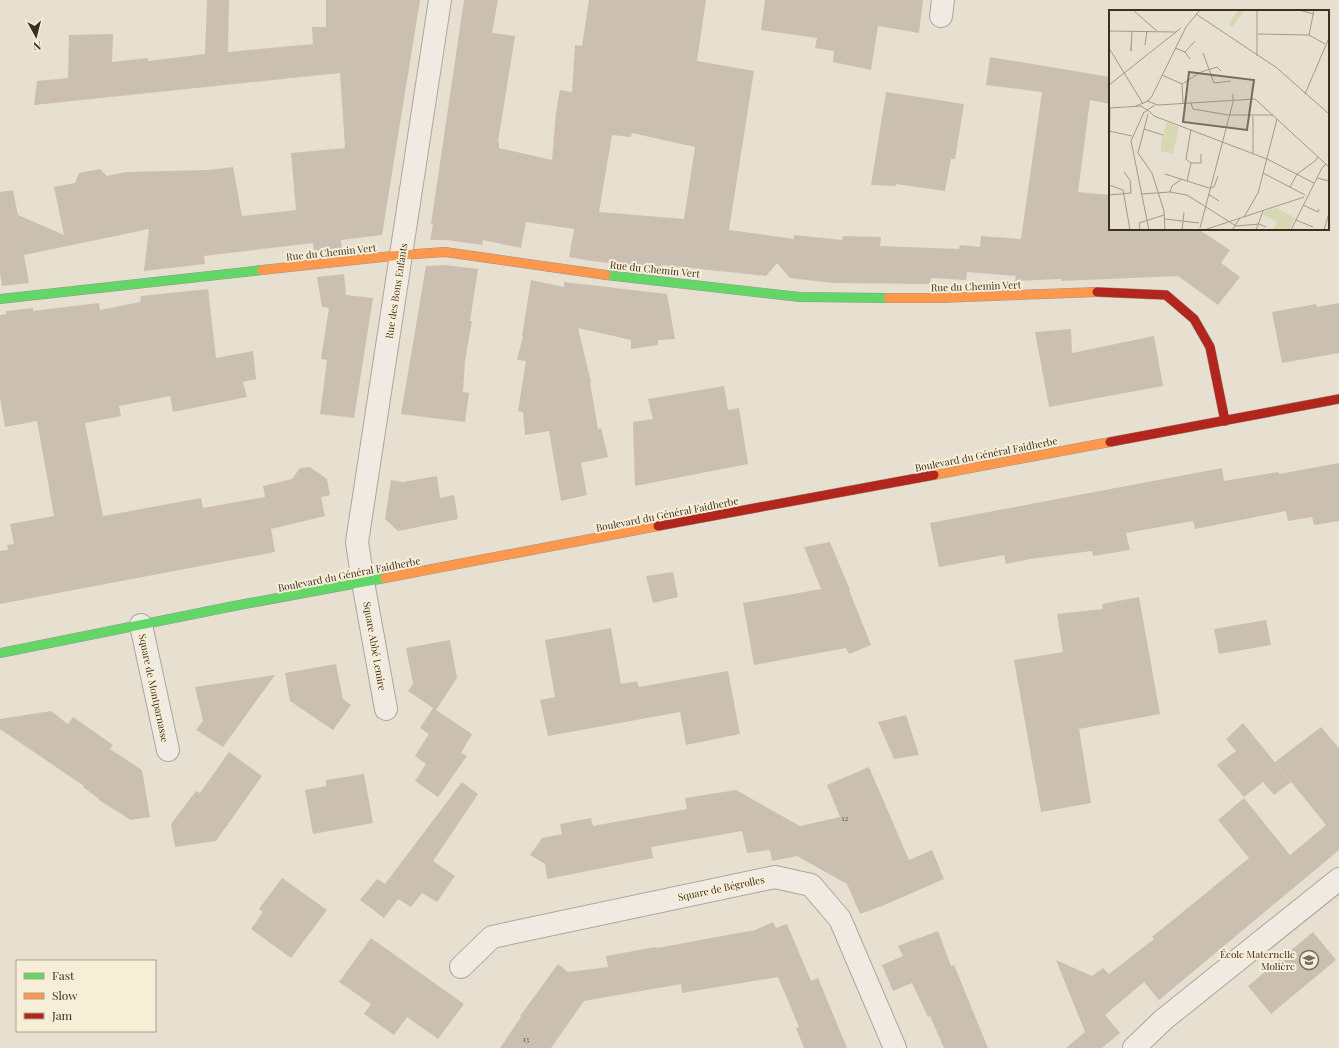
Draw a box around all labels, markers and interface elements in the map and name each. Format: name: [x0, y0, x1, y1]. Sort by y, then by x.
inset map: [1109, 10, 1329, 230]
north arrow: [16, 16, 56, 56]
text: N: [32, 38, 42, 54]
street label: Rue du Chemin Vert: [285, 240, 377, 264]
street label: Rue des Bons Enfants: [382, 242, 410, 340]
street label: Rue du Chemin Vert: [609, 257, 701, 281]
street label: Rue du Chemin Vert: [931, 277, 1022, 295]
street label: Boulevard du Général Faidherbe: [914, 433, 1058, 475]
street label: Boulevard du Général Faidherbe: [595, 493, 739, 535]
street label: Boulevard du Général Faidherbe: [277, 553, 421, 595]
street label: Square Abbé Lemire: [360, 600, 390, 692]
street label: Square de Montparnasse: [136, 632, 172, 744]
house number: 12: [842, 812, 849, 823]
street label: Square de Bégrolles: [676, 872, 766, 904]
place label: École Maternelle Molière: [1220, 947, 1295, 973]
school or university icon: École Maternelle Molière: [1298, 949, 1320, 971]
legend: [16, 960, 156, 1032]
text: Fast: [52, 967, 75, 983]
text: Slow: [52, 987, 78, 1003]
text: Jam: [51, 1007, 73, 1023]
house number: 13: [523, 1033, 530, 1044]

